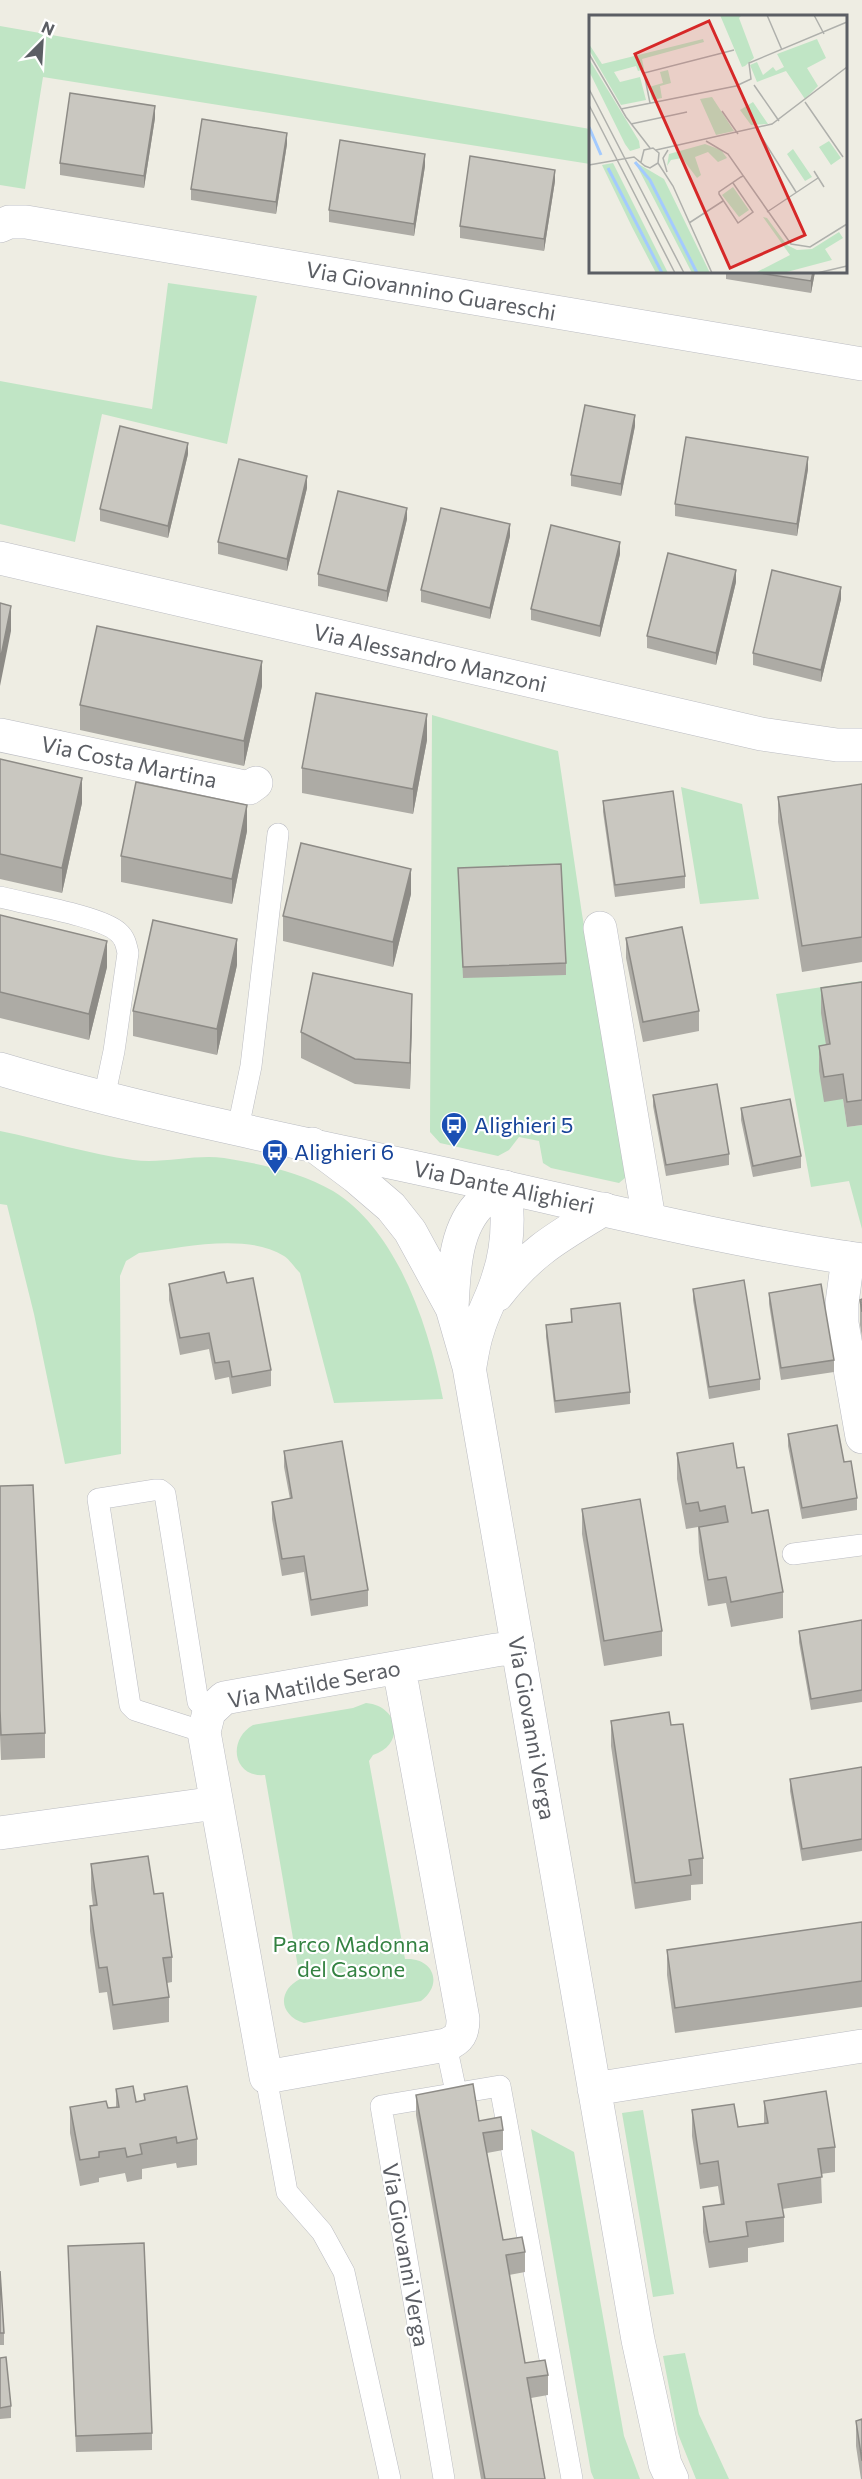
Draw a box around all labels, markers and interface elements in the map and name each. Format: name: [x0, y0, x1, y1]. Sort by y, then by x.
north arrow: [12, 12, 72, 72]
inset map: [589, 15, 847, 273]
text: N: [39, 17, 58, 39]
street label: Via Giovannino Guareschi: [304, 255, 558, 326]
street label: Via Alessandro Manzoni: [311, 618, 549, 698]
street label: Via Costa Martina: [39, 730, 220, 793]
bus stop icon: Alighieri 5: [439, 1110, 469, 1148]
place label: Alighieri 5: [474, 1111, 574, 1138]
bus stop icon: Alighieri 6: [260, 1137, 290, 1175]
place label: Alighieri 6: [294, 1138, 394, 1165]
street label: Via Dante Alighieri: [411, 1154, 597, 1219]
street label: Via Giovanni Verga: [503, 1634, 562, 1822]
street label: Via Matilde Serao: [225, 1654, 403, 1713]
park label: Parco Madonna del Casone: [273, 1930, 429, 1982]
street label: Via Giovanni Verga: [377, 2161, 436, 2349]

